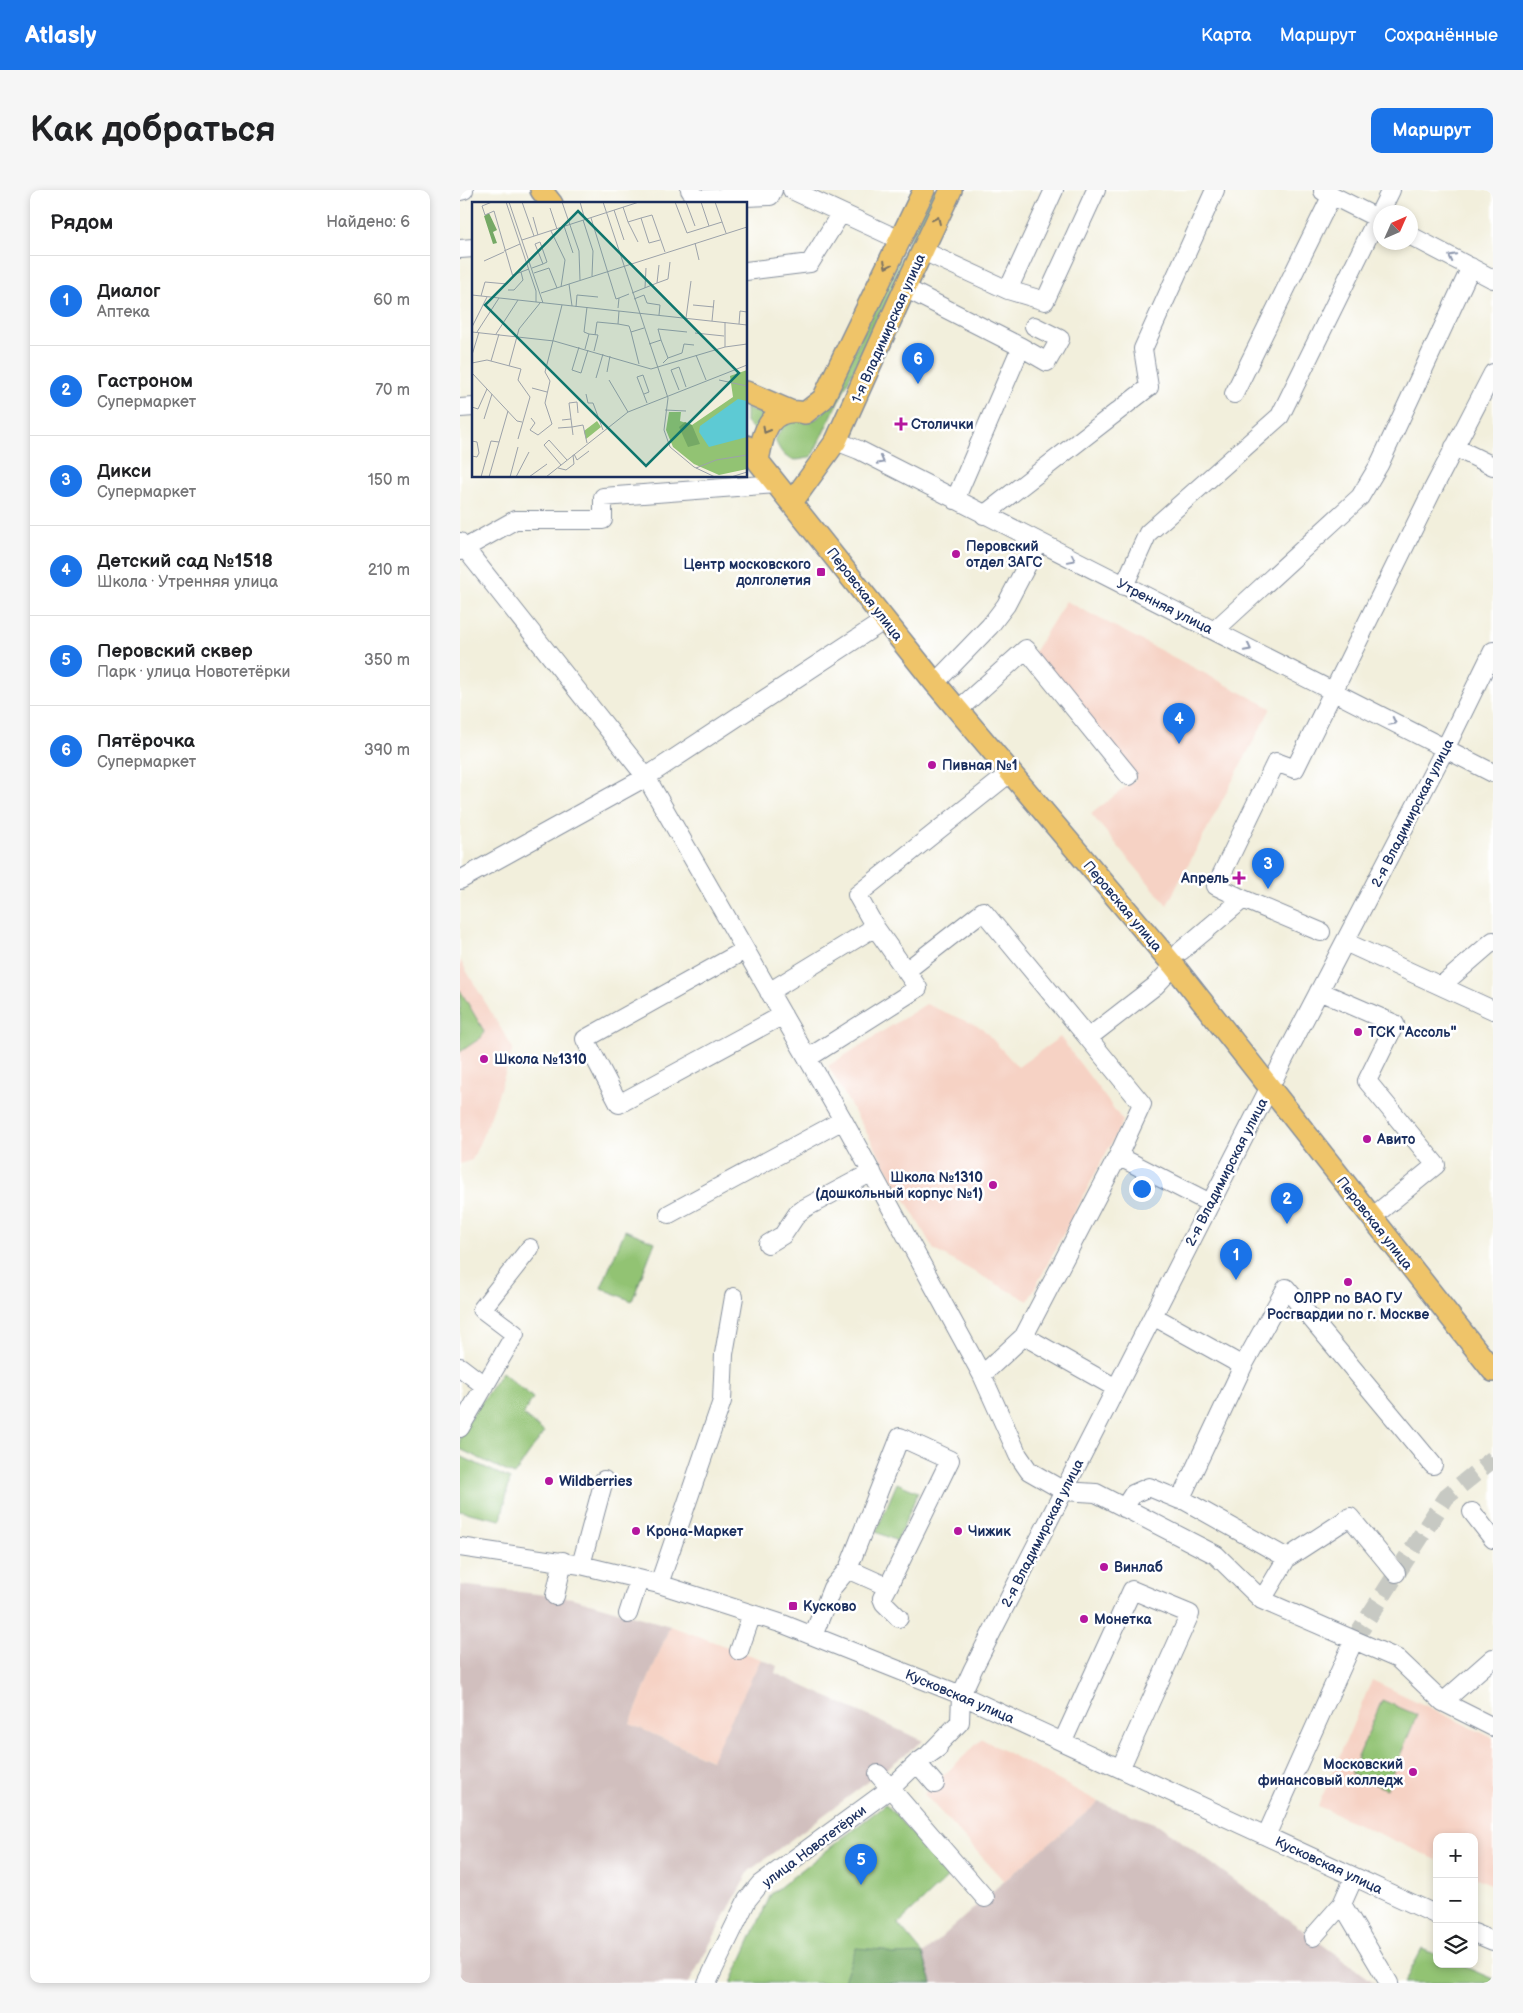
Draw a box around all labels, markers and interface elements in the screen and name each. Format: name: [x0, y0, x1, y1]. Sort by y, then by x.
text: Atlasly: [25, 21, 96, 50]
text: Карта: [1201, 25, 1252, 46]
text: Маршрут: [1280, 25, 1356, 46]
text: Сохранённые: [1384, 25, 1498, 46]
button: Маршрут: [1371, 108, 1493, 153]
text: Как добраться: [30, 109, 276, 152]
inset map: [472, 202, 748, 478]
north arrow: [1373, 205, 1418, 250]
text: Рядом: [50, 210, 113, 235]
text: Найдено: 6: [326, 213, 410, 232]
one-way arrow: [930, 216, 941, 225]
street label: 1-я Владимирская улица: [848, 250, 929, 405]
one-way arrow: [1448, 253, 1457, 263]
one-way arrow: [883, 260, 893, 269]
text: Диалог: [97, 280, 161, 303]
text: 1: [63, 291, 69, 310]
text: 60 m: [373, 291, 410, 310]
text: Аптека: [97, 303, 150, 322]
pin: 6: [902, 343, 934, 384]
text: Гастроном: [97, 370, 193, 393]
text: 2: [61, 381, 71, 400]
text: 70 m: [375, 381, 410, 400]
text: Супермаркет: [97, 393, 196, 412]
place label: Столички: [911, 416, 974, 433]
marker: Столички: [895, 418, 907, 430]
one-way arrow: [762, 425, 772, 434]
one-way arrow: [876, 455, 885, 465]
text: Дикси: [97, 460, 151, 483]
text: 3: [61, 471, 71, 490]
text: 150 m: [368, 471, 410, 490]
text: Супермаркет: [97, 483, 196, 502]
place label: Перовский отдел ЗАГС: [966, 538, 1043, 571]
street label: Перовская улица: [823, 544, 907, 645]
marker: Перовский отдел ЗАГС: [950, 548, 962, 560]
text: Детский сад №1518: [97, 550, 273, 573]
one-way arrow: [1067, 553, 1076, 563]
place label: Центр московского долголетия: [684, 556, 811, 589]
text: 4: [61, 561, 71, 580]
text: 210 m: [368, 561, 410, 580]
marker: Центр московского долголетия: [815, 566, 827, 578]
text: Школа · Утренняя улица: [97, 573, 278, 592]
street label: Утренняя улица: [1114, 575, 1216, 638]
text: Перовский сквер: [97, 640, 253, 663]
one-way arrow: [1243, 642, 1252, 652]
text: 5: [61, 651, 71, 670]
text: 350 m: [364, 651, 410, 670]
text: Парк · улица Новотетёрки: [97, 663, 290, 682]
pin: 4: [1163, 703, 1195, 744]
one-way arrow: [1388, 716, 1397, 726]
text: Пятёрочка: [97, 730, 195, 753]
street label: 2-я Владимирская улица: [1368, 736, 1458, 890]
text: 6: [61, 741, 71, 760]
text: 390 m: [364, 741, 410, 760]
text: Супермаркет: [97, 753, 196, 772]
place label: Пивная №1: [942, 757, 1018, 774]
marker: Пивная №1: [926, 759, 938, 771]
pin: 3: [1252, 848, 1284, 889]
street label: Перовская улица: [1080, 857, 1166, 956]
place label: Апрель: [1180, 870, 1230, 887]
marker: Апрель: [1233, 872, 1245, 884]
place label: ТСК "Ассоль": [1368, 1024, 1456, 1041]
marker: ТСК "Ассоль": [1352, 1026, 1364, 1038]
place label: Школа №1310: [494, 1051, 587, 1068]
marker: Школа №1310: [478, 1053, 490, 1065]
street label: 2-я Владимирская улица: [1182, 1095, 1272, 1249]
place label: Авито: [1376, 1131, 1416, 1148]
marker: Авито: [1361, 1133, 1373, 1145]
place label: Школа №1310 (дошкольный корпус №1): [815, 1169, 983, 1202]
street label: Перовская улица: [1333, 1173, 1417, 1274]
your location: [1129, 1176, 1155, 1202]
marker: Школа №1310 (дошкольный корпус №1): [987, 1179, 999, 1191]
pin: 2: [1271, 1183, 1303, 1224]
pin: 1: [1220, 1239, 1252, 1280]
marker: ОЛРР по ВАО ГУ Росгвардии по г. Москве: [1342, 1276, 1354, 1288]
place label: ОЛРР по ВАО ГУ Росгвардии по г. Москве: [1267, 1290, 1429, 1323]
street label: 2-я Владимирская улица: [998, 1456, 1088, 1610]
place label: Wildberries: [559, 1473, 632, 1490]
marker: Wildberries: [543, 1475, 555, 1487]
place label: Крона-Маркет: [646, 1523, 744, 1540]
place label: Чижик: [968, 1523, 1011, 1540]
marker: Крона-Маркет: [630, 1525, 642, 1537]
marker: Чижик: [952, 1525, 964, 1537]
place label: Винлаб: [1114, 1559, 1163, 1576]
marker: Винлаб: [1098, 1561, 1110, 1573]
place label: Кусково: [803, 1598, 857, 1615]
marker: Кусково: [787, 1600, 799, 1612]
place label: Монетка: [1094, 1611, 1152, 1628]
marker: Монетка: [1078, 1613, 1090, 1625]
street label: Кусковская улица: [903, 1666, 1018, 1727]
place label: Московский финансовый колледж: [1258, 1756, 1403, 1789]
marker: Московский финансовый колледж: [1407, 1766, 1419, 1778]
street label: улица Новотетёрки: [759, 1802, 870, 1891]
street label: Кусковская улица: [1272, 1833, 1386, 1898]
map controls: [1433, 1833, 1478, 1968]
button: +: [1433, 1833, 1478, 1878]
pin: 5: [845, 1844, 877, 1885]
button: −: [1433, 1878, 1478, 1923]
button: layers: [1433, 1923, 1478, 1968]

